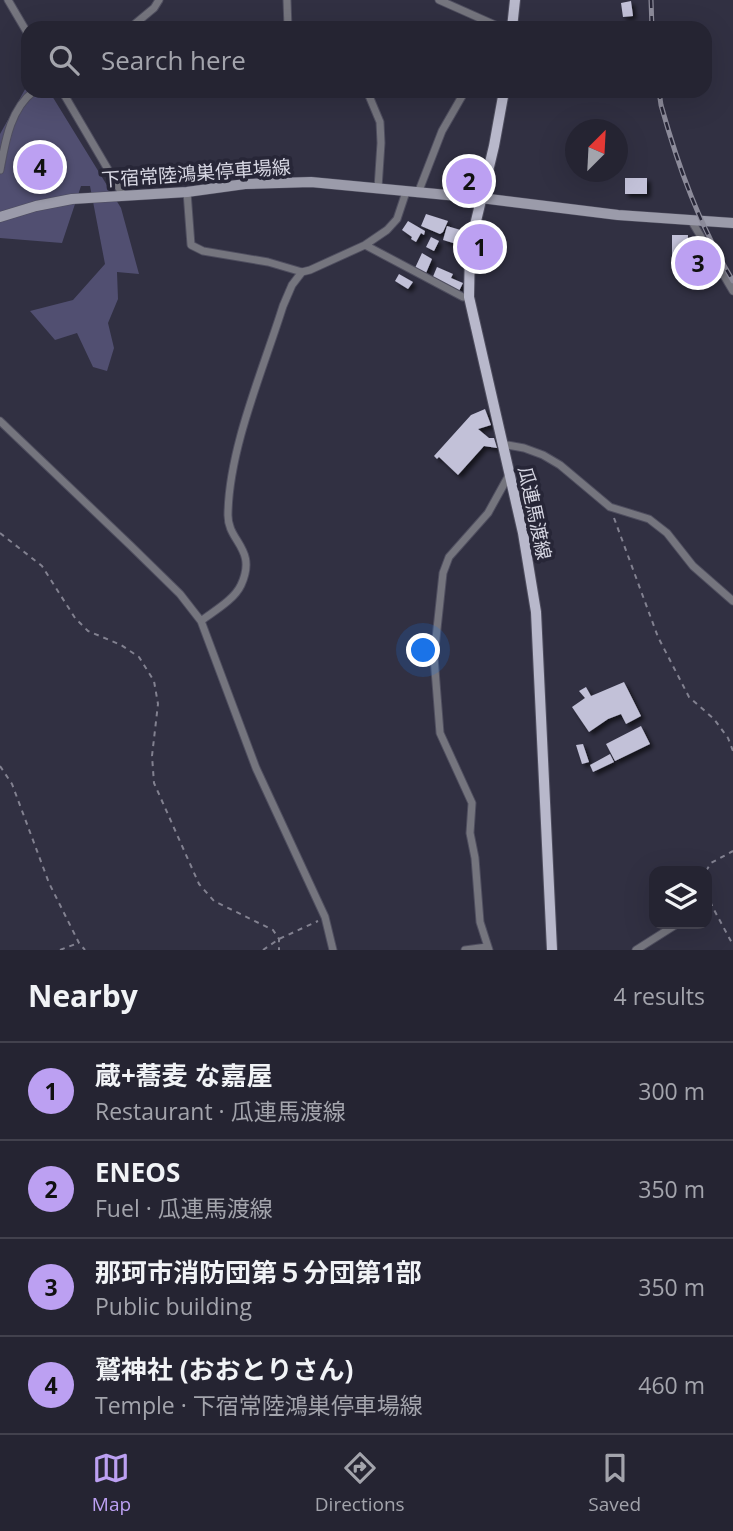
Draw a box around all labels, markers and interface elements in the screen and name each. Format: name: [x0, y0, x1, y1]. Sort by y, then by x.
search box: [21, 21, 712, 98]
icon: search: [45, 41, 83, 79]
text: Search here: [101, 42, 246, 78]
north arrow: [565, 119, 628, 182]
pin: 4: [17, 141, 63, 193]
street label: 下宿常陸鴻巣停車場線: [100, 153, 292, 193]
pin: 2: [446, 155, 492, 207]
pin: 1: [457, 221, 503, 273]
pin: 3: [675, 237, 721, 289]
street label: 瓜連馬渡線: [512, 464, 558, 562]
your location: [406, 633, 440, 667]
map controls: [649, 866, 712, 929]
button: layers: [649, 866, 712, 929]
text: Nearby: [28, 975, 138, 1016]
text: 4 results: [614, 980, 705, 1012]
text: 蔵+蕎麦 な嘉屋: [95, 1057, 273, 1093]
text: 1: [44, 1075, 58, 1107]
text: 300 m: [638, 1075, 705, 1107]
text: Restaurant · 瓜連馬渡線: [95, 1095, 346, 1127]
text: ENEOS: [95, 1154, 180, 1190]
text: 2: [44, 1173, 58, 1205]
text: 350 m: [638, 1173, 705, 1205]
text: Fuel · 瓜連馬渡線: [95, 1192, 273, 1224]
text: 那珂市消防団第５分団第1部: [95, 1254, 422, 1290]
text: 3: [44, 1271, 58, 1303]
text: 350 m: [638, 1271, 705, 1303]
text: Public building: [95, 1290, 252, 1322]
text: 鷲神社 (おおとりさん): [95, 1351, 353, 1387]
text: 4: [44, 1369, 58, 1401]
text: 460 m: [638, 1369, 705, 1401]
text: Temple · 下宿常陸鴻巣停車場線: [95, 1389, 423, 1421]
tab: Map: [92, 1449, 131, 1517]
tab: Directions: [315, 1449, 405, 1517]
tab: Saved: [588, 1449, 641, 1517]

